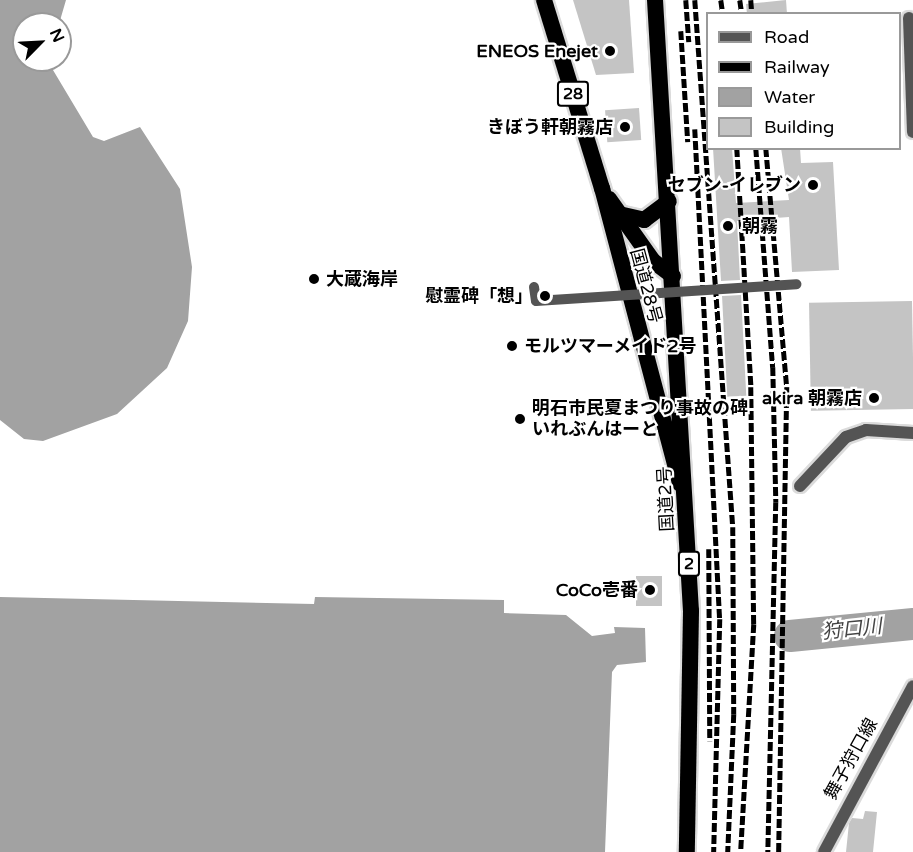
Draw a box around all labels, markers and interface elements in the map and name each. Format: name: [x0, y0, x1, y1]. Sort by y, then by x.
north arrow: [12, 12, 72, 72]
legend: [706, 12, 901, 150]
text: N: [45, 26, 68, 45]
text: Road: [764, 26, 809, 48]
place label: ENEOS Enejet: [476, 40, 598, 62]
marker: ENEOS Enejet: [603, 44, 617, 58]
text: Railway: [764, 56, 830, 78]
road number: 28: [556, 81, 590, 107]
text: Water: [764, 86, 815, 108]
place label: きぼう軒朝霧店: [487, 116, 613, 138]
text: Building: [764, 116, 834, 138]
marker: きぼう軒朝霧店: [618, 120, 632, 134]
place label: セブン-イレブン: [668, 174, 801, 196]
marker: セブン-イレブン: [806, 178, 820, 192]
place label: 朝霧: [742, 215, 778, 237]
marker: 朝霧: [719, 217, 737, 235]
street label: 国道28号: [626, 246, 666, 326]
place label: 大蔵海岸: [326, 268, 398, 290]
marker: 大蔵海岸: [307, 272, 321, 286]
place label: 慰霊碑「想」: [425, 285, 533, 307]
marker: 慰霊碑「想」: [538, 289, 552, 303]
place label: モルツマーメイド2号: [524, 335, 697, 357]
marker: モルツマーメイド2号: [505, 339, 519, 353]
place label: akira 朝霧店: [762, 387, 862, 409]
marker: akira 朝霧店: [867, 391, 881, 405]
place label: 明石市民夏まつり事故の碑 いれぶんはーと: [532, 398, 748, 440]
marker: 明石市民夏まつり事故の碑 いれぶんはーと: [513, 412, 527, 426]
street label: 国道2号: [654, 466, 678, 532]
road number: 2: [677, 551, 701, 577]
place label: CoCo壱番: [556, 579, 638, 601]
marker: CoCo壱番: [643, 583, 657, 597]
water label: 狩口川: [821, 615, 883, 645]
street label: 舞子狩口線: [820, 714, 882, 804]

